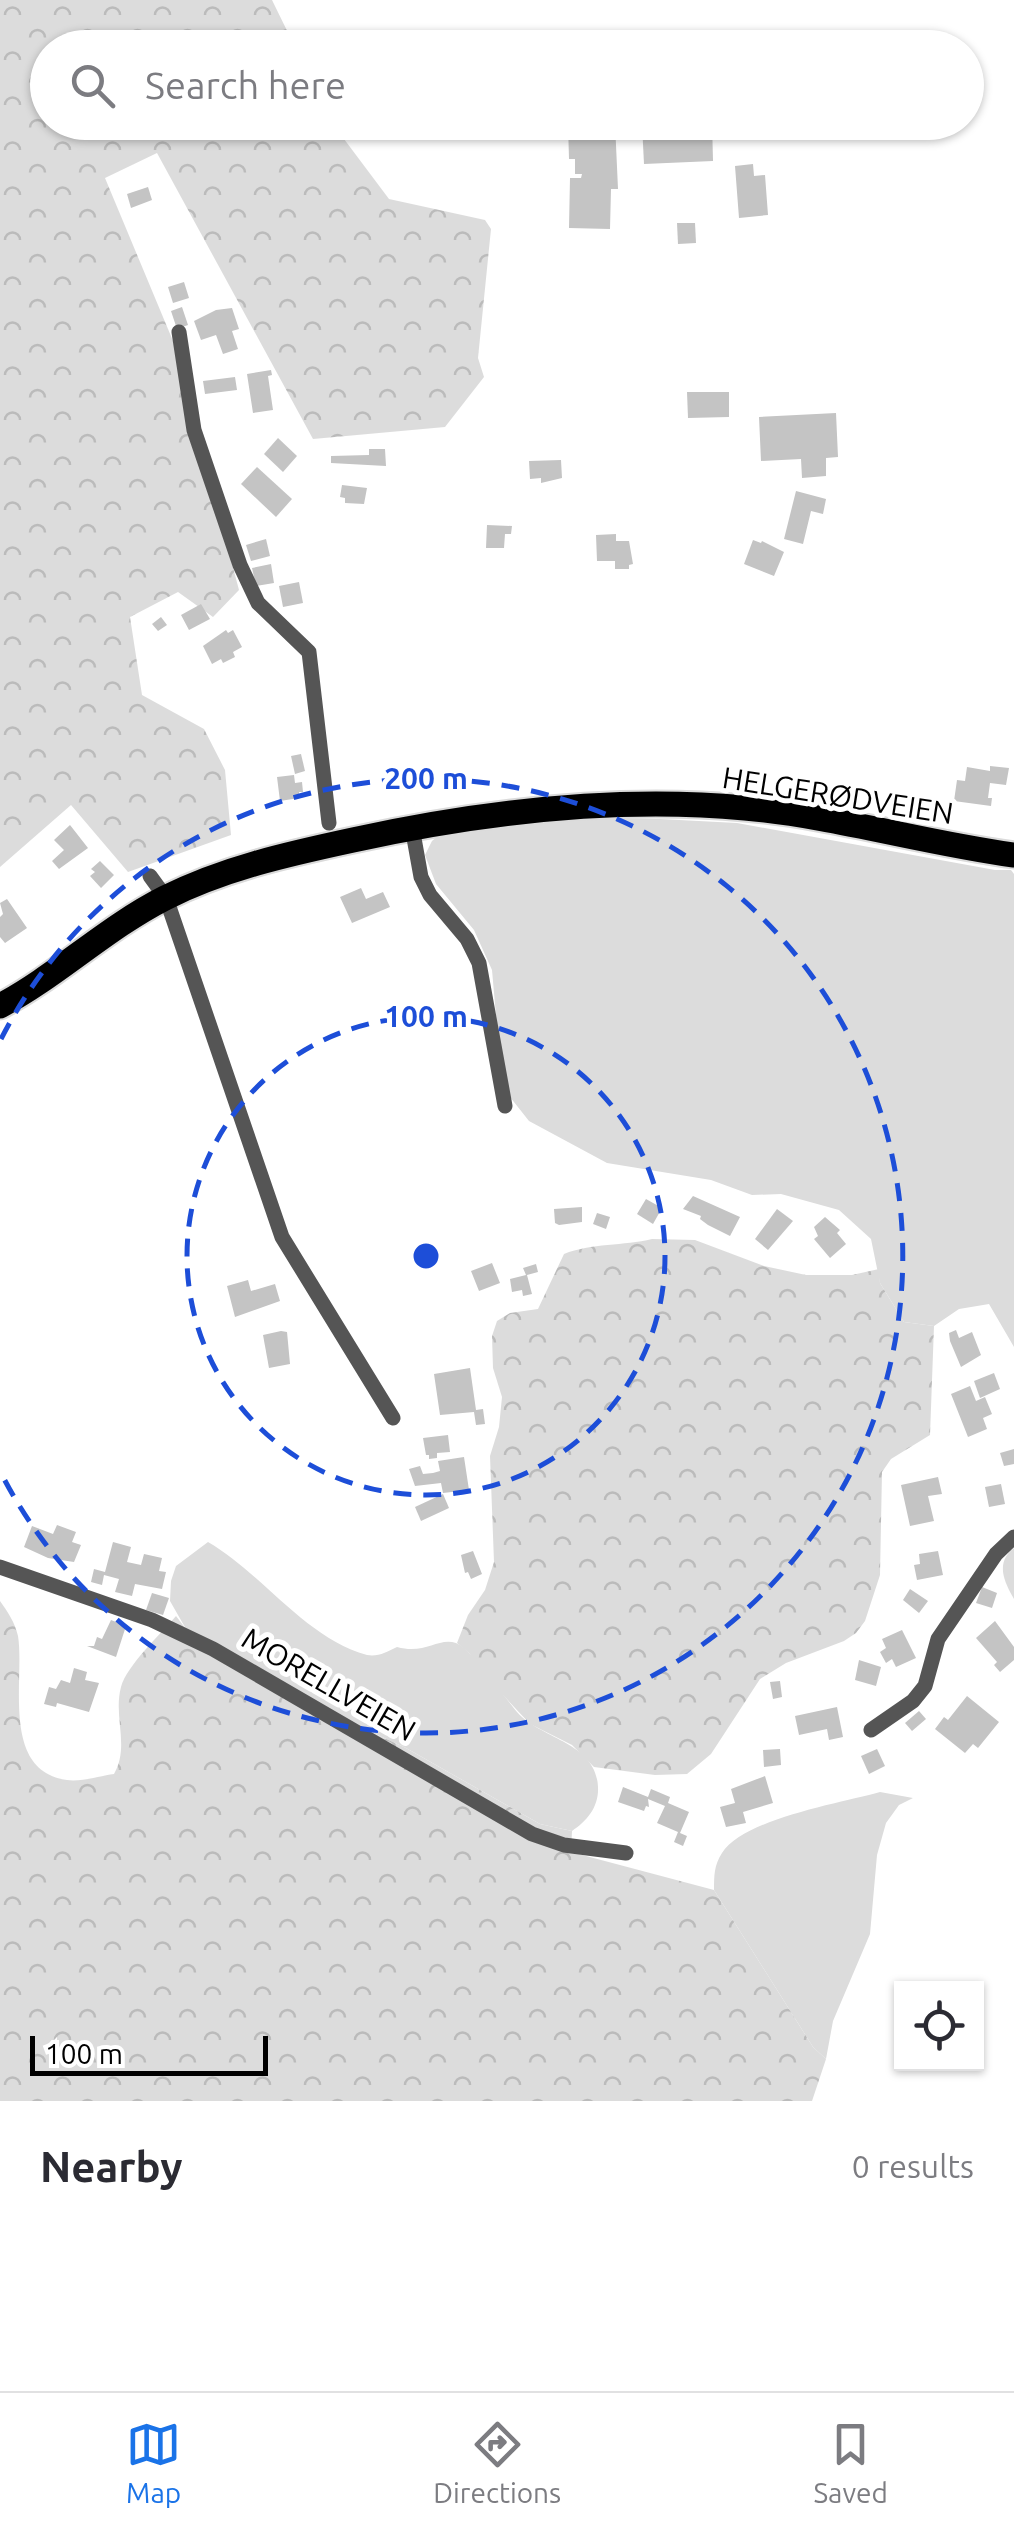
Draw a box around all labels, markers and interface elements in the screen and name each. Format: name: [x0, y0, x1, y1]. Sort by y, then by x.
search box: [30, 30, 984, 140]
icon: search: [65, 58, 120, 113]
text: Search here: [145, 64, 346, 106]
street label: HELGERØDVEIEN: [720, 760, 956, 830]
text: 200 m: [384, 761, 468, 795]
text: 100 m: [384, 999, 468, 1033]
centre of rings: [408, 1238, 444, 1274]
street label: MORELLVEIEN: [236, 1621, 422, 1747]
map controls: [894, 1981, 984, 2071]
button: locate: [894, 1981, 984, 2071]
scale bar: [30, 2031, 268, 2076]
text: 100 m: [45, 2038, 123, 2069]
text: Nearby: [40, 2143, 183, 2190]
text: 0 results: [852, 2148, 974, 2184]
tab: Map: [126, 2417, 181, 2508]
tab: Directions: [433, 2417, 561, 2508]
tab: Saved: [813, 2417, 888, 2508]

